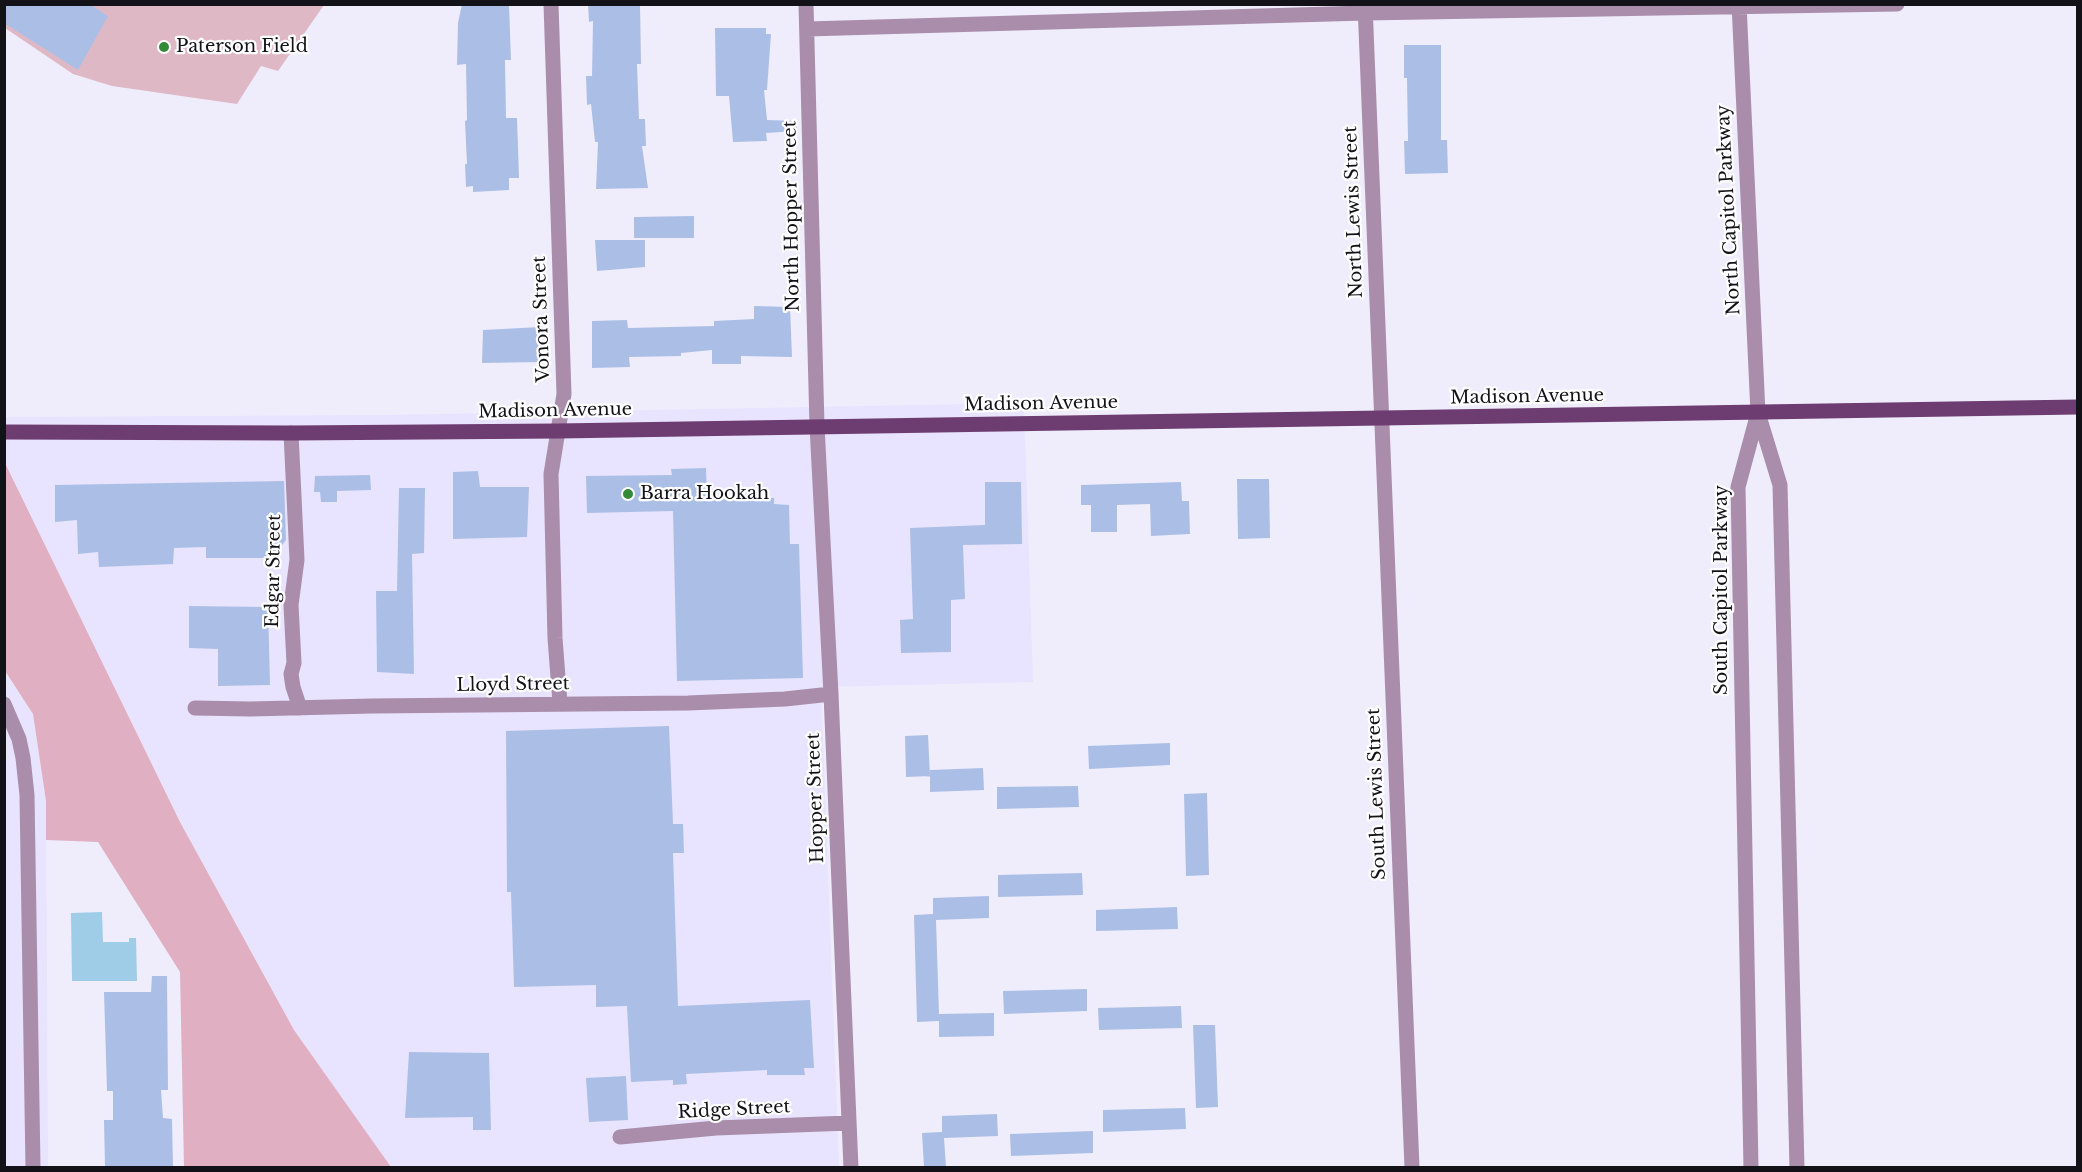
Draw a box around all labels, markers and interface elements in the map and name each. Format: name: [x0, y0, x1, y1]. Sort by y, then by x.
place label: Paterson Field: [176, 36, 308, 58]
marker: Paterson Field: [157, 40, 171, 54]
street label: North Capitol Parkway: [1713, 104, 1745, 316]
street label: North Hopper Street: [780, 120, 804, 312]
street label: North Lewis Street: [1340, 125, 1368, 299]
street label: Vonora Street: [529, 255, 555, 383]
street label: Madison Avenue: [1450, 385, 1604, 409]
street label: Madison Avenue: [964, 392, 1118, 416]
street label: Madison Avenue: [478, 399, 632, 423]
place label: Barra Hookah: [640, 483, 769, 505]
street label: South Capitol Parkway: [1711, 485, 1733, 695]
marker: Barra Hookah: [621, 487, 635, 501]
street label: Edgar Street: [262, 514, 286, 628]
street label: Lloyd Street: [456, 673, 570, 697]
street label: South Lewis Street: [1363, 708, 1391, 880]
street label: Hopper Street: [803, 732, 829, 864]
street label: Ridge Street: [677, 1096, 791, 1124]

